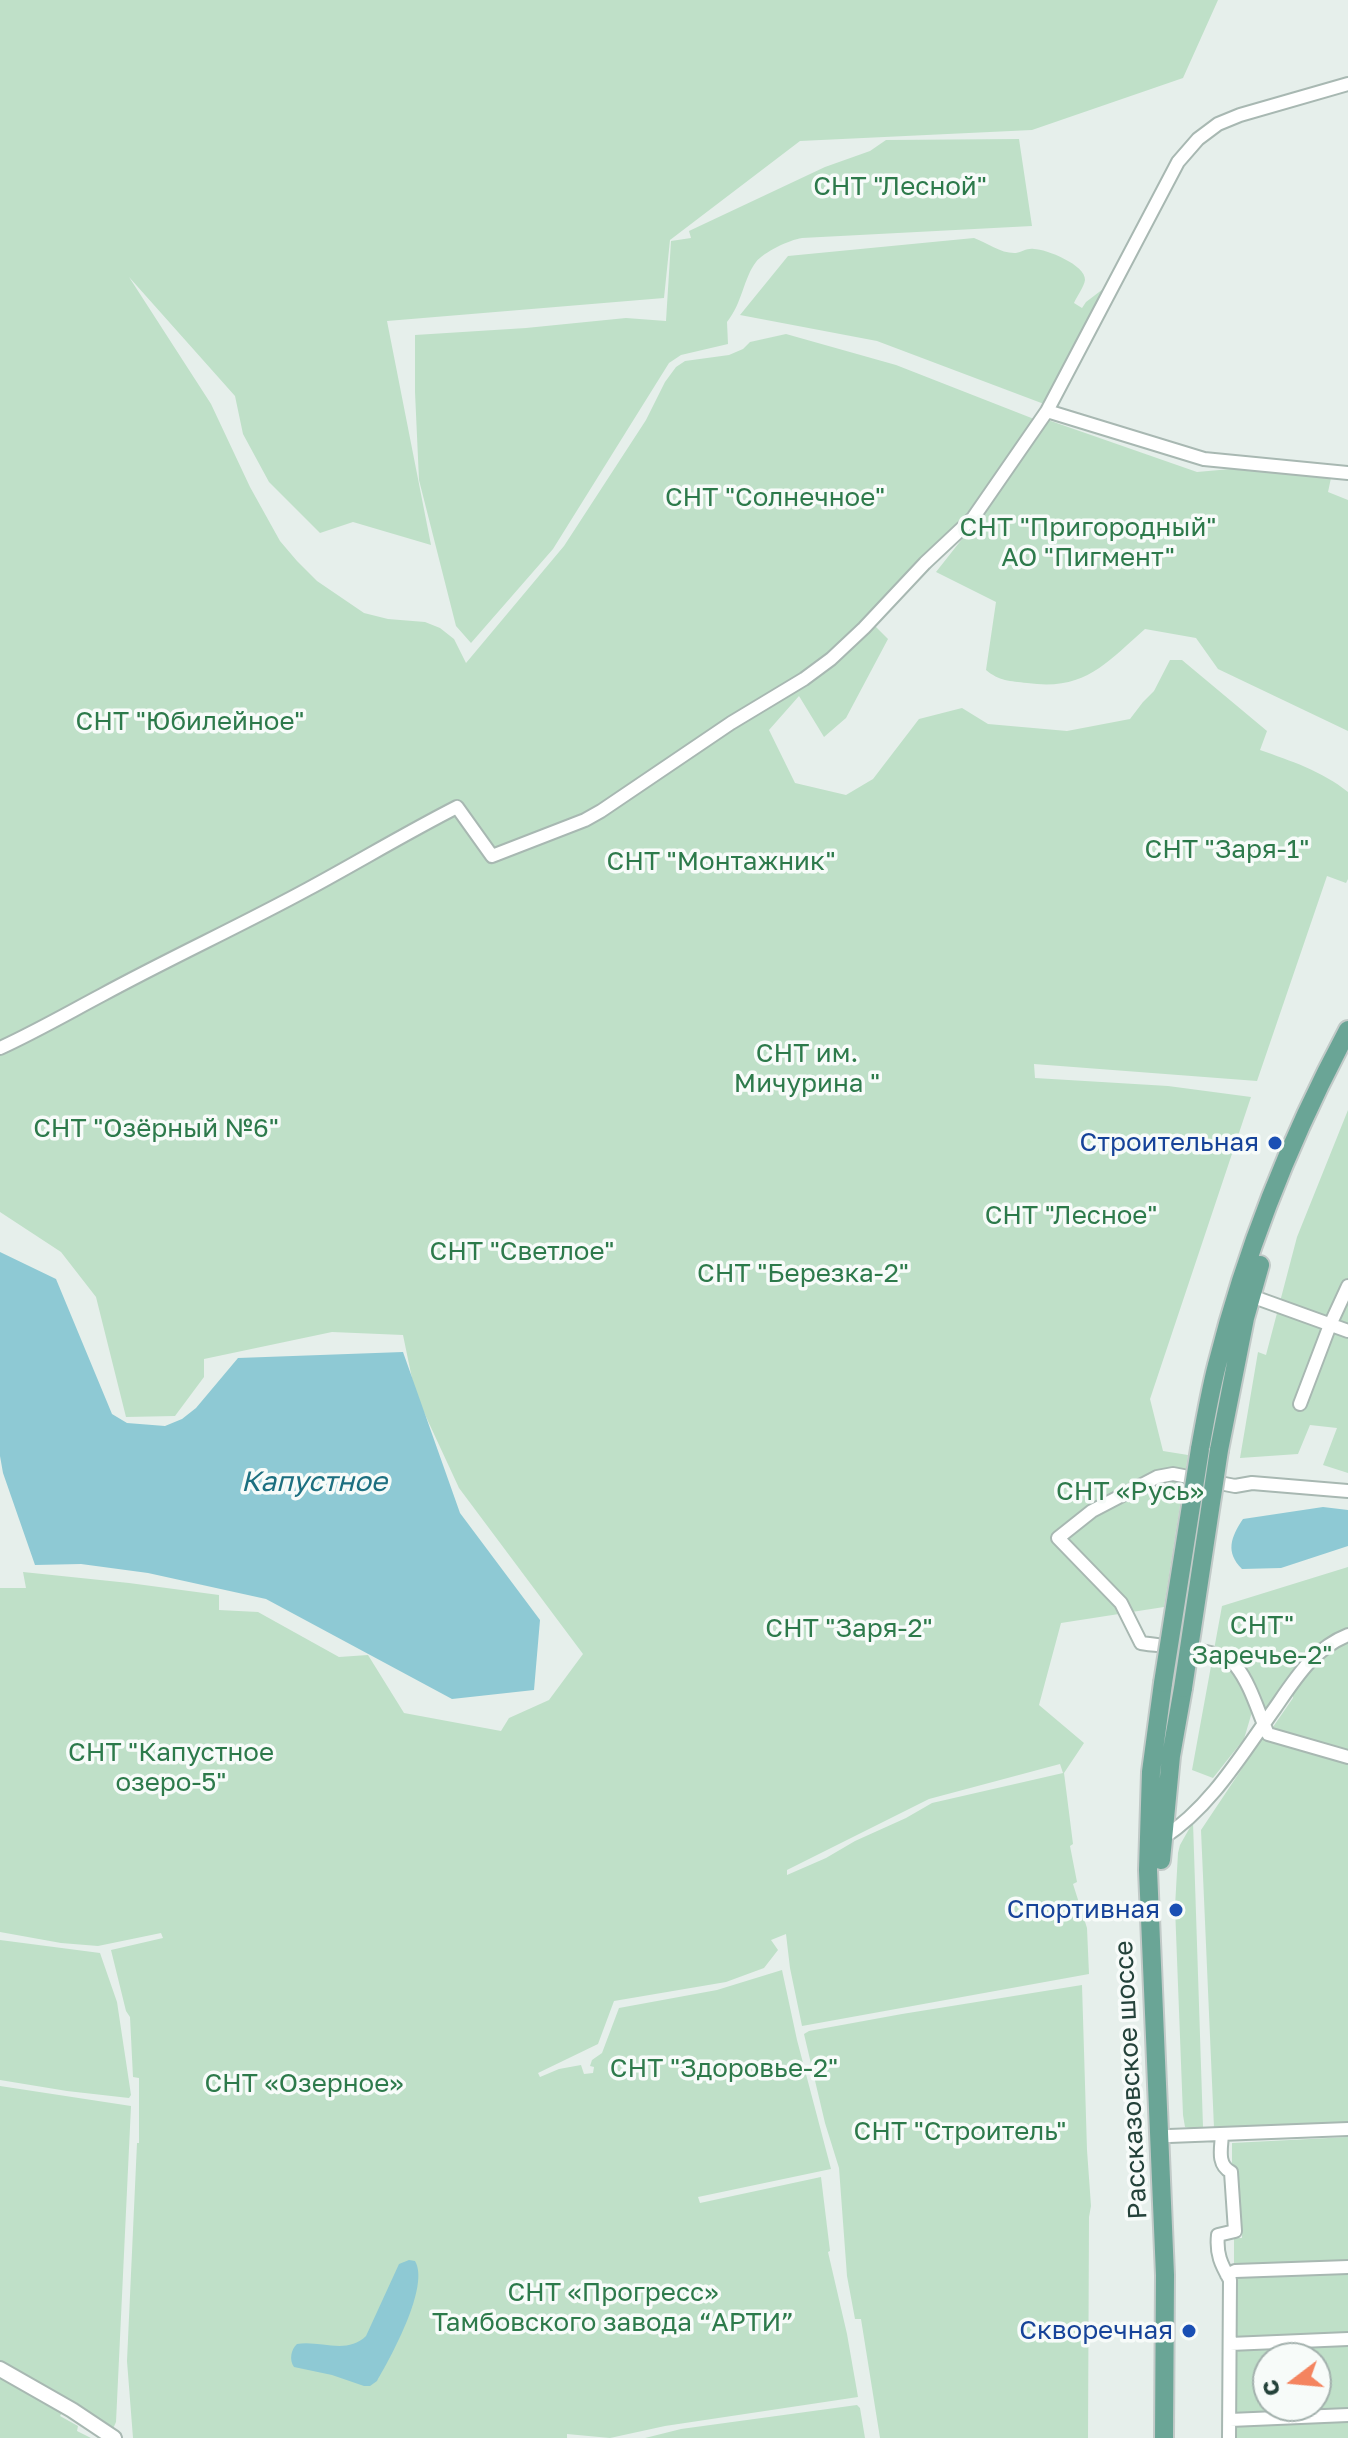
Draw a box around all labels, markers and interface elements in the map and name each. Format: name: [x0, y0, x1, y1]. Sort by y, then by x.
park label: СНТ "Лесной": [813, 171, 987, 203]
park label: СНТ "Солнечное": [665, 482, 885, 514]
park label: СНТ "Пригородный" АО "Пигмент": [960, 512, 1216, 574]
park label: СНТ "Юбилейное": [76, 706, 304, 738]
park label: СНТ "Заря-1": [1145, 834, 1309, 866]
park label: СНТ "Монтажник": [606, 846, 836, 878]
park label: СНТ им. Мичурина ": [734, 1038, 880, 1100]
park label: СНТ "Озёрный №6": [33, 1113, 279, 1145]
place label: Строительная: [1080, 1127, 1259, 1159]
marker: Строительная: [1266, 1134, 1284, 1152]
park label: СНТ "Лесное": [985, 1200, 1157, 1232]
park label: СНТ "Светлое": [430, 1236, 614, 1268]
park label: СНТ "Березка-2": [697, 1258, 909, 1290]
water label: Капустное: [241, 1465, 387, 1499]
park label: СНТ «Русь»: [1056, 1476, 1204, 1508]
park label: СНТ" Заречье-2": [1192, 1610, 1332, 1672]
park label: СНТ "Заря-2": [765, 1613, 933, 1645]
park label: СНТ "Капустное озеро-5": [68, 1737, 274, 1798]
place label: Спортивная: [1007, 1894, 1160, 1926]
marker: Спортивная: [1167, 1901, 1185, 1919]
street label: Рассказовское шоссе: [1108, 1940, 1154, 2220]
park label: СНТ "Здоровье-2": [610, 2053, 838, 2085]
park label: СНТ «Озерное»: [204, 2068, 404, 2100]
park label: СНТ "Строитель": [854, 2116, 1066, 2148]
park label: СНТ «Прогресс» Тамбовского завода “АРТИ”: [432, 2277, 794, 2338]
place label: Скворечная: [1019, 2315, 1173, 2347]
marker: Скворечная: [1180, 2322, 1198, 2340]
north arrow: [1252, 2342, 1332, 2422]
text: С: [1255, 2377, 1286, 2399]

